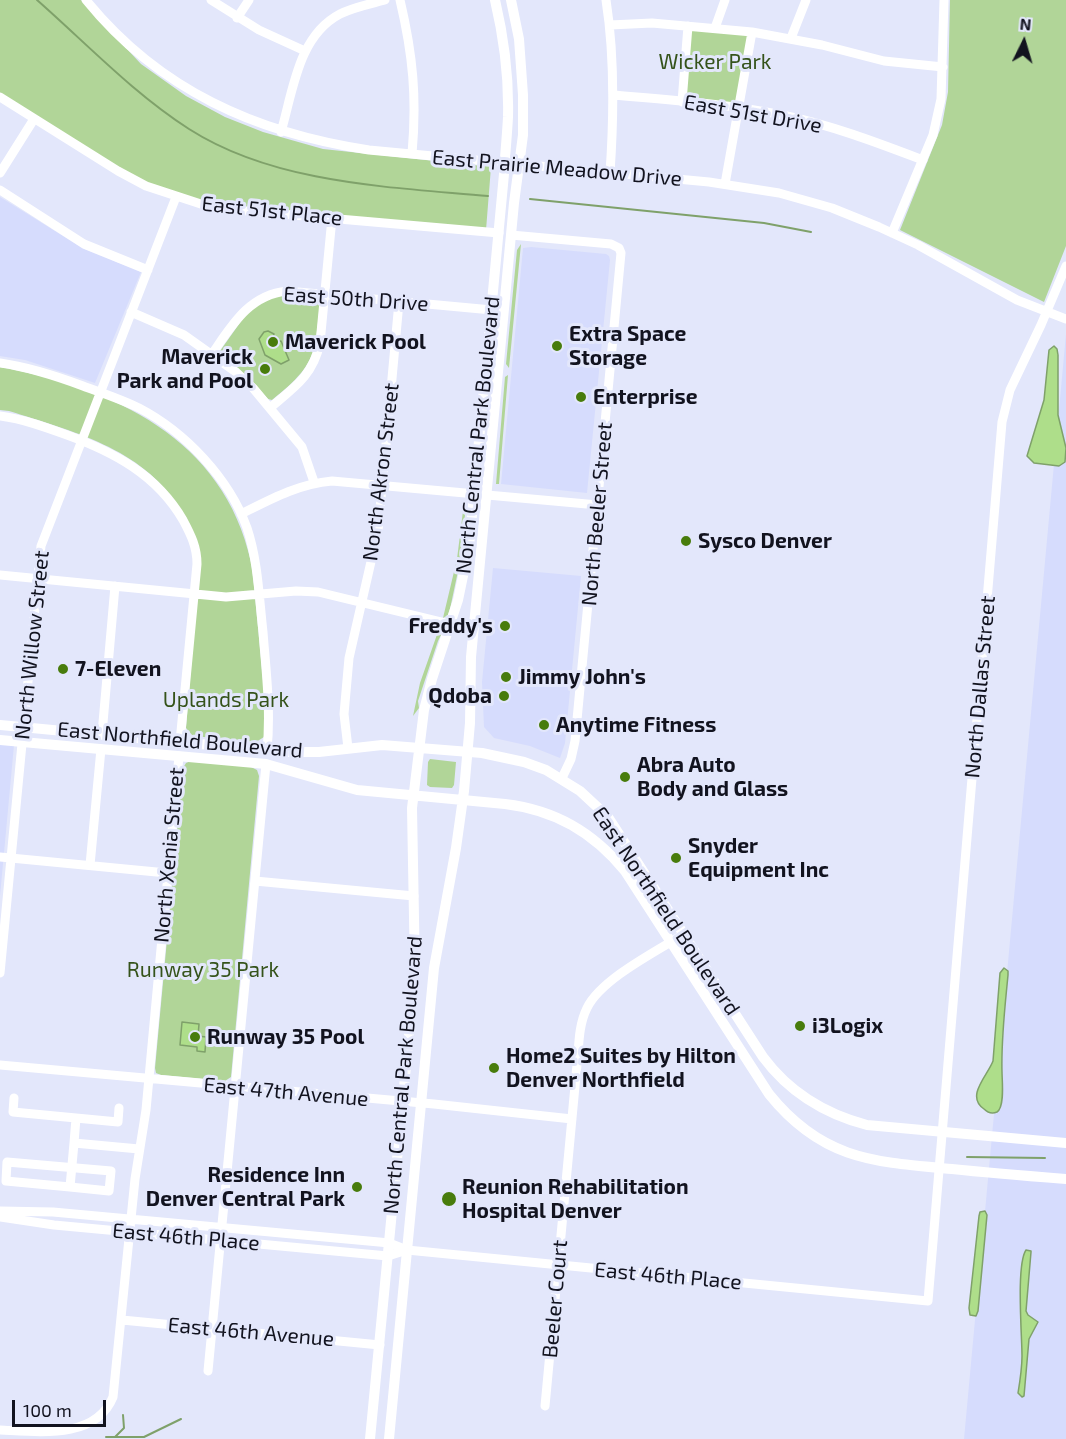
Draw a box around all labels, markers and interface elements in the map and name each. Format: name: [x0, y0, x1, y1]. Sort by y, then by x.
north arrow: [994, 12, 1054, 72]
text: N: [1019, 14, 1032, 34]
park label: Wicker Park: [658, 49, 772, 75]
street label: East 51st Drive: [682, 89, 824, 139]
street label: East Prairie Meadow Drive: [431, 145, 683, 191]
street label: East 51st Place: [200, 191, 344, 231]
street label: East 50th Drive: [283, 281, 429, 317]
street label: North Central Park Boulevard: [451, 295, 505, 575]
place label: Extra Space Storage: [569, 321, 686, 371]
place label: Maverick Pool: [285, 329, 426, 355]
marker: Maverick Pool: [266, 335, 280, 349]
marker: Extra Space Storage: [550, 339, 564, 353]
place label: Maverick Park and Pool: [117, 344, 253, 394]
marker: Maverick Park and Pool: [258, 362, 272, 376]
street label: North Akron Street: [358, 382, 404, 562]
place label: Enterprise: [593, 384, 698, 410]
marker: Enterprise: [574, 390, 588, 404]
street label: North Beeler Street: [576, 421, 618, 607]
place label: Sysco Denver: [698, 528, 832, 554]
marker: Sysco Denver: [679, 534, 693, 548]
street label: North Willow Street: [10, 549, 54, 741]
street label: North Dallas Street: [959, 595, 1001, 779]
place label: Freddy's: [408, 613, 493, 639]
marker: Freddy's: [498, 619, 512, 633]
place label: 7-Eleven: [75, 656, 161, 682]
marker: 7-Eleven: [56, 662, 70, 676]
place label: Jimmy John's: [518, 664, 646, 690]
marker: Jimmy John's: [499, 670, 513, 684]
place label: Qdoba: [428, 683, 492, 709]
park label: Uplands Park: [163, 687, 289, 713]
marker: Qdoba: [497, 689, 511, 703]
place label: Anytime Fitness: [556, 712, 716, 738]
street label: East Northfield Boulevard: [56, 717, 304, 763]
marker: Anytime Fitness: [537, 718, 551, 732]
place label: Abra Auto Body and Glass: [637, 752, 788, 802]
street label: North Xenia Street: [149, 766, 189, 944]
marker: Abra Auto Body and Glass: [618, 770, 632, 784]
street label: East Northfield Boulevard: [587, 802, 745, 1020]
place label: Snyder Equipment Inc: [688, 833, 829, 883]
marker: Snyder Equipment Inc: [669, 851, 683, 865]
street label: North Central Park Boulevard: [378, 935, 428, 1215]
park label: Runway 35 Park: [127, 957, 279, 983]
place label: i3Logix: [812, 1013, 883, 1039]
marker: i3Logix: [793, 1019, 807, 1033]
place label: Runway 35 Pool: [207, 1024, 364, 1050]
marker: Runway 35 Pool: [188, 1030, 202, 1044]
place label: Home2 Suites by Hilton Denver Northfield: [506, 1043, 736, 1093]
marker: Home2 Suites by Hilton Denver Northfield: [487, 1061, 501, 1075]
street label: East 47th Avenue: [202, 1072, 370, 1112]
place label: Residence Inn Denver Central Park: [146, 1162, 345, 1212]
place label: Reunion Rehabilitation Hospital Denver: [462, 1174, 689, 1224]
marker: Residence Inn Denver Central Park: [350, 1180, 364, 1194]
marker: Reunion Rehabilitation Hospital Denver: [440, 1190, 458, 1208]
street label: East 46th Place: [111, 1218, 261, 1256]
street label: Beeler Court: [537, 1239, 573, 1359]
street label: East 46th Place: [593, 1257, 743, 1295]
street label: East 46th Avenue: [167, 1312, 335, 1352]
scale bar: [15, 1388, 110, 1426]
text: 100 m: [23, 1399, 72, 1421]

